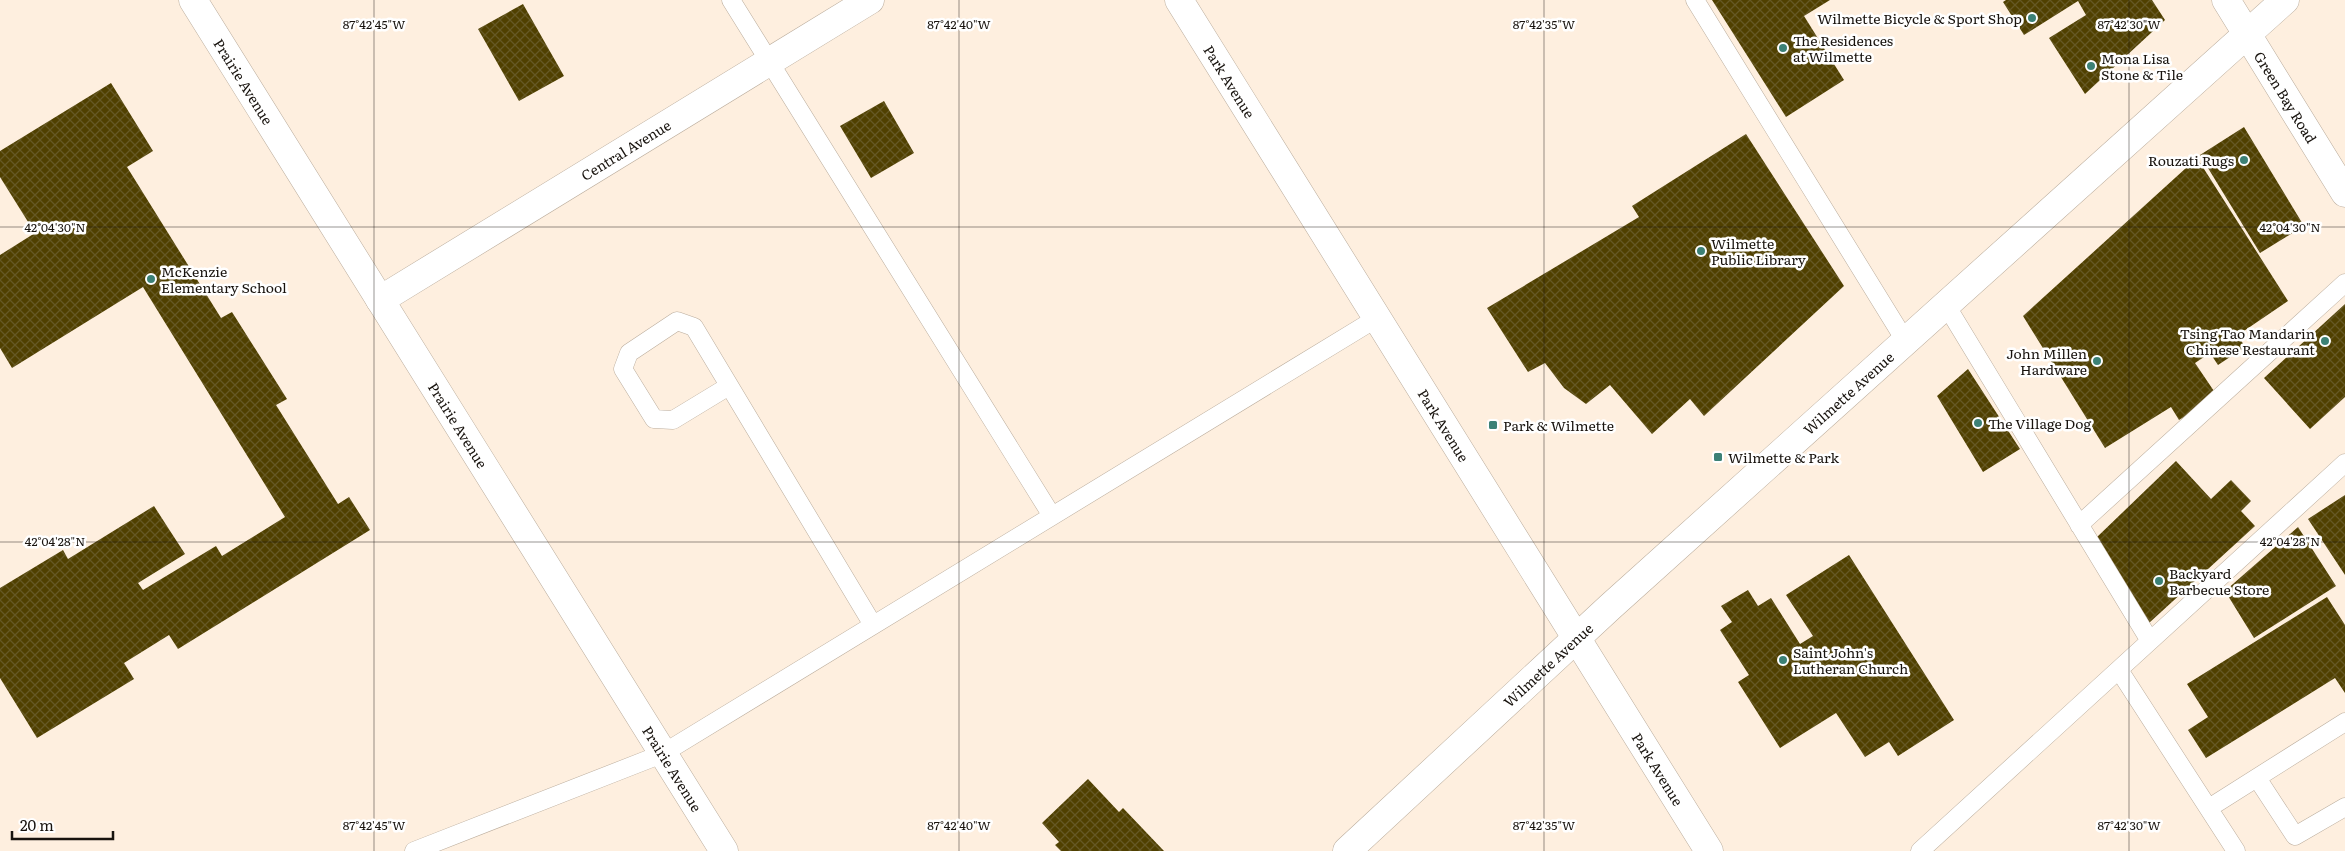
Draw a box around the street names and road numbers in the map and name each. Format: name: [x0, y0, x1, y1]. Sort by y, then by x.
street label: Prairie Avenue: [209, 35, 278, 128]
street label: Park Avenue: [1199, 41, 1260, 122]
street label: Green Bay Road: [2250, 47, 2322, 147]
street label: Central Avenue: [577, 114, 674, 185]
street label: Wilmette Avenue: [1799, 347, 1898, 439]
street label: Prairie Avenue: [424, 378, 493, 472]
street label: Park Avenue: [1413, 385, 1474, 466]
street label: Wilmette Avenue: [1499, 618, 1597, 711]
street label: Prairie Avenue: [638, 722, 707, 815]
street label: Park Avenue: [1628, 729, 1688, 809]

